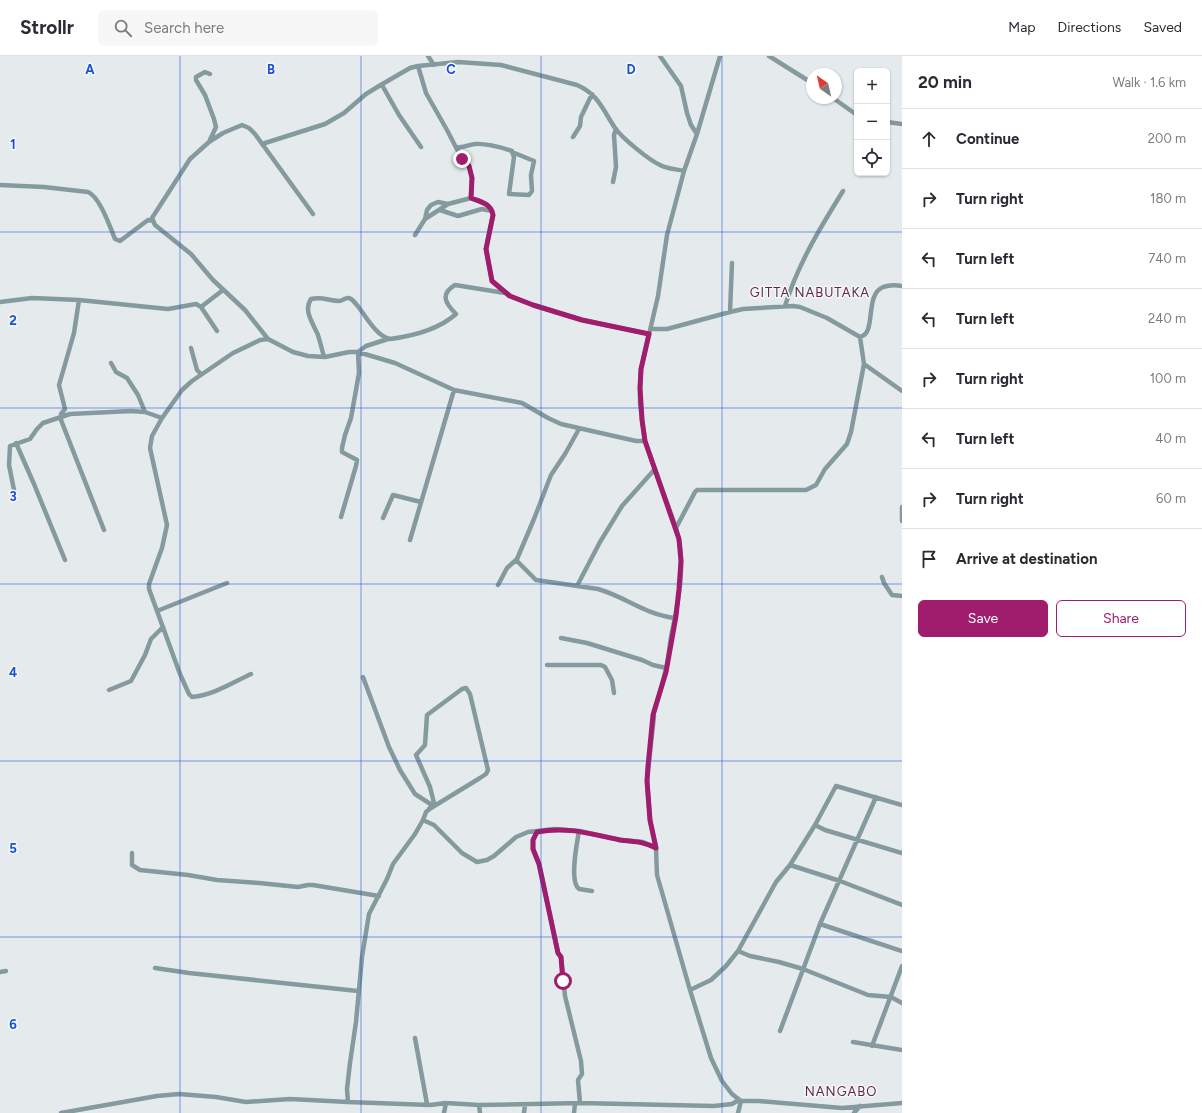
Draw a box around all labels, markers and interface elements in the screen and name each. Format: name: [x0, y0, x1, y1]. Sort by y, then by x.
search box: [98, 10, 378, 46]
text: Strollr: [20, 16, 74, 39]
icon: search: [112, 17, 134, 39]
text: Search here: [144, 19, 224, 37]
text: Map: [1008, 19, 1036, 36]
text: Directions: [1058, 19, 1121, 36]
text: Saved: [1143, 19, 1182, 36]
text: A: [85, 62, 95, 77]
text: B: [267, 62, 275, 77]
text: C: [446, 62, 456, 77]
text: D: [626, 62, 636, 77]
north arrow: [806, 68, 842, 104]
map controls: [854, 68, 890, 176]
button: +: [854, 68, 890, 104]
text: 20 min: [918, 72, 972, 92]
text: Walk · 1.6 km: [1113, 75, 1186, 90]
button: −: [854, 104, 890, 140]
icon: ahead: [918, 128, 940, 150]
text: Continue: [956, 130, 1019, 148]
text: 200 m: [1148, 131, 1186, 146]
text: 1: [10, 137, 16, 152]
button: locate: [854, 140, 890, 176]
route end: [453, 150, 471, 168]
icon: right: [918, 188, 940, 210]
text: Turn right: [956, 190, 1024, 208]
text: 180 m: [1150, 191, 1186, 206]
icon: left: [918, 248, 940, 270]
text: Turn left: [956, 250, 1014, 268]
text: 740 m: [1148, 251, 1186, 266]
district label: GITTA NABUTAKA: [750, 285, 870, 300]
icon: left: [918, 308, 940, 330]
text: Turn left: [956, 310, 1014, 328]
text: 240 m: [1148, 311, 1186, 326]
text: 2: [9, 313, 17, 328]
icon: right: [918, 368, 940, 390]
text: Turn right: [956, 370, 1024, 388]
text: 100 m: [1150, 371, 1186, 386]
icon: left: [918, 428, 940, 450]
text: Turn left: [956, 430, 1014, 448]
text: 40 m: [1155, 431, 1186, 446]
icon: right: [918, 488, 940, 510]
text: 3: [9, 489, 17, 504]
text: Turn right: [956, 490, 1024, 508]
text: 60 m: [1156, 491, 1186, 506]
icon: arrive: [918, 548, 940, 570]
text: Arrive at destination: [956, 550, 1097, 568]
button: Save: [918, 600, 1048, 637]
button: Share: [1056, 600, 1186, 637]
text: 4: [9, 665, 17, 680]
text: 5: [9, 841, 17, 856]
route start: [554, 972, 572, 990]
text: 6: [9, 1017, 17, 1032]
district label: NANGABO: [805, 1084, 877, 1099]

